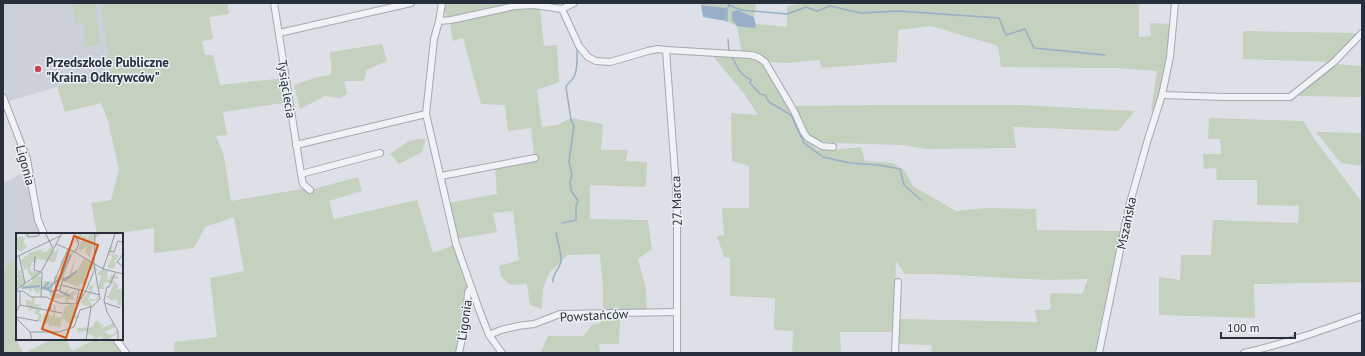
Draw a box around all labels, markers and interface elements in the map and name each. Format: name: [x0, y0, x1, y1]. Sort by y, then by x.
place label: Przedszkole Publiczne "Kraina Odkrywców": [46, 54, 169, 86]
street label: Tysiąclecia: [274, 59, 300, 120]
marker: Przedszkole Publiczne "Kraina Odkrywców": [33, 64, 43, 74]
street label: Ligonia: [12, 143, 39, 187]
street label: 27 Marca: [667, 175, 686, 226]
street label: Mszańska: [1113, 195, 1140, 251]
inset map: [16, 233, 123, 340]
street label: Ligonia: [453, 298, 476, 342]
street label: Powstańców: [559, 305, 629, 326]
scale bar: [1221, 314, 1295, 340]
text: 100 m: [1227, 320, 1260, 335]

